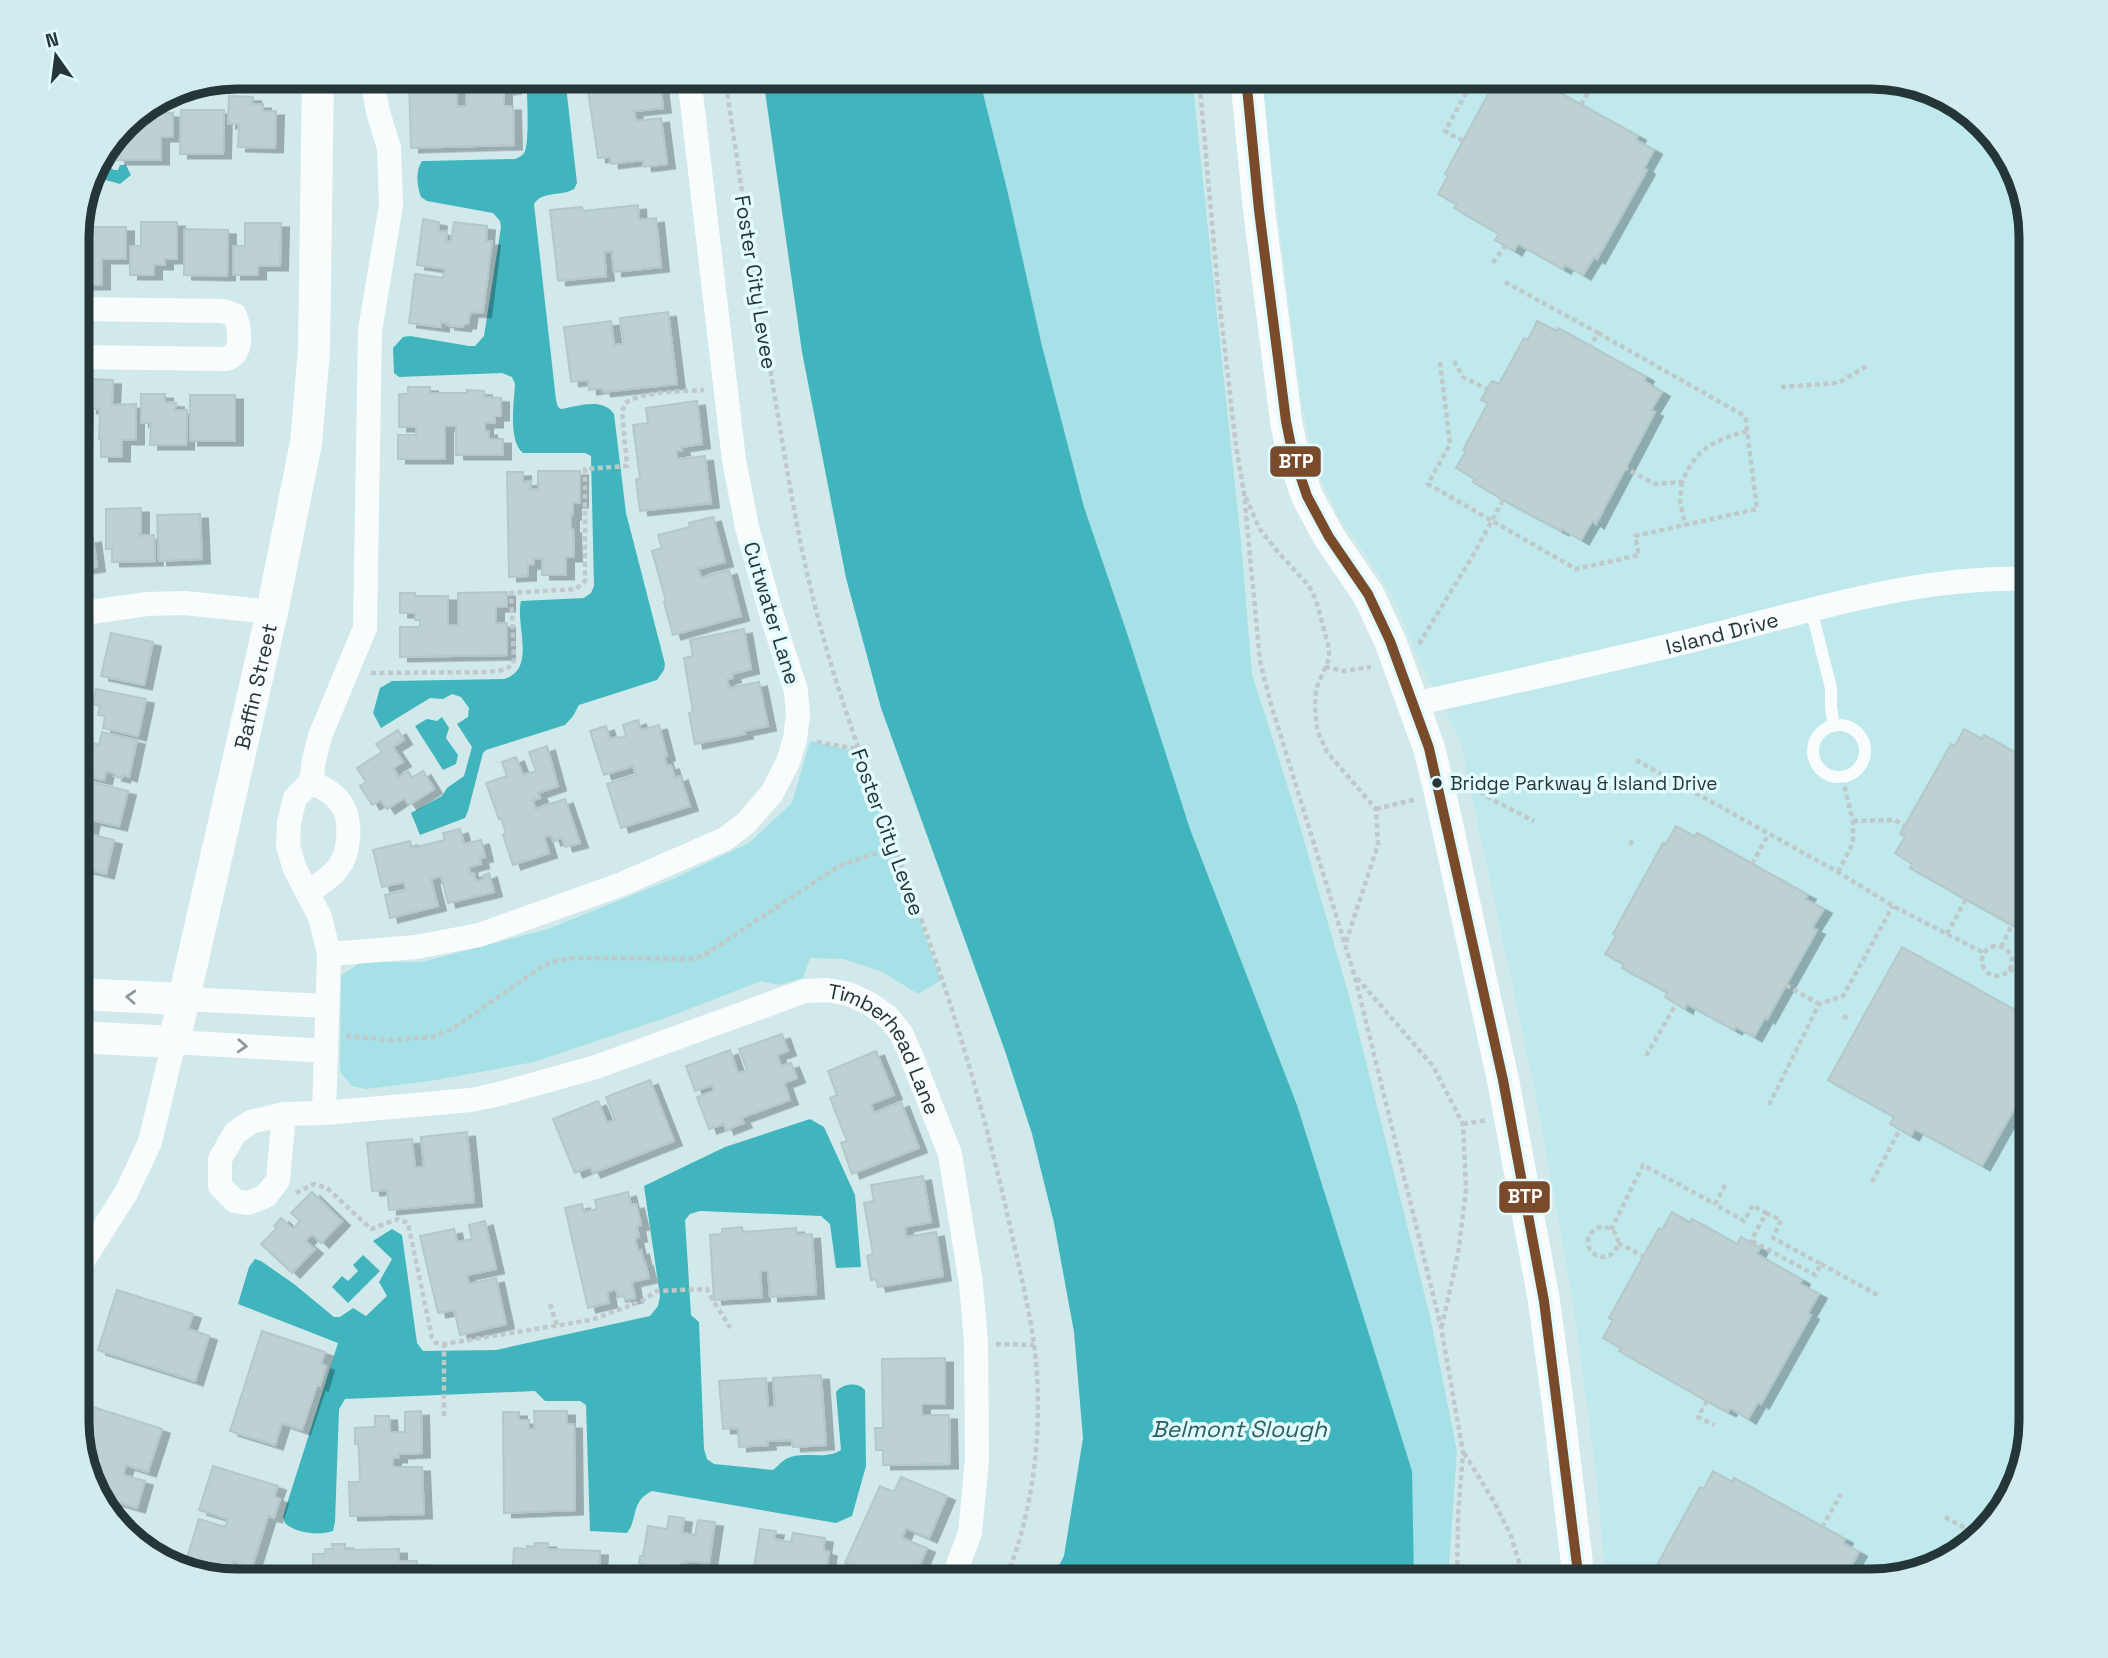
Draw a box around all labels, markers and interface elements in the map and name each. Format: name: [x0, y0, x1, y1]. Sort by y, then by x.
north arrow: [21, 21, 91, 91]
text: N: [43, 26, 61, 54]
street label: Foster City Levee: [729, 193, 783, 371]
line badge: BTP: [1269, 445, 1322, 478]
text: BTP: [1278, 449, 1314, 474]
street label: Cutwater Lane: [737, 538, 807, 688]
street label: Island Drive: [1663, 605, 1781, 660]
street label: Baffin Street: [228, 621, 283, 752]
street label: Foster City Levee: [845, 745, 931, 919]
place label: Bridge Parkway & Island Drive: [1450, 771, 1718, 796]
marker: Bridge Parkway & Island Drive: [1430, 776, 1444, 790]
street label: Timberhead Lane: [826, 977, 946, 1118]
one-way arrow: [125, 989, 136, 1004]
one-way arrow: [237, 1039, 248, 1054]
line badge: BTP: [1498, 1180, 1551, 1214]
text: BTP: [1507, 1184, 1543, 1209]
water label: Belmont Slough: [1151, 1414, 1328, 1444]

